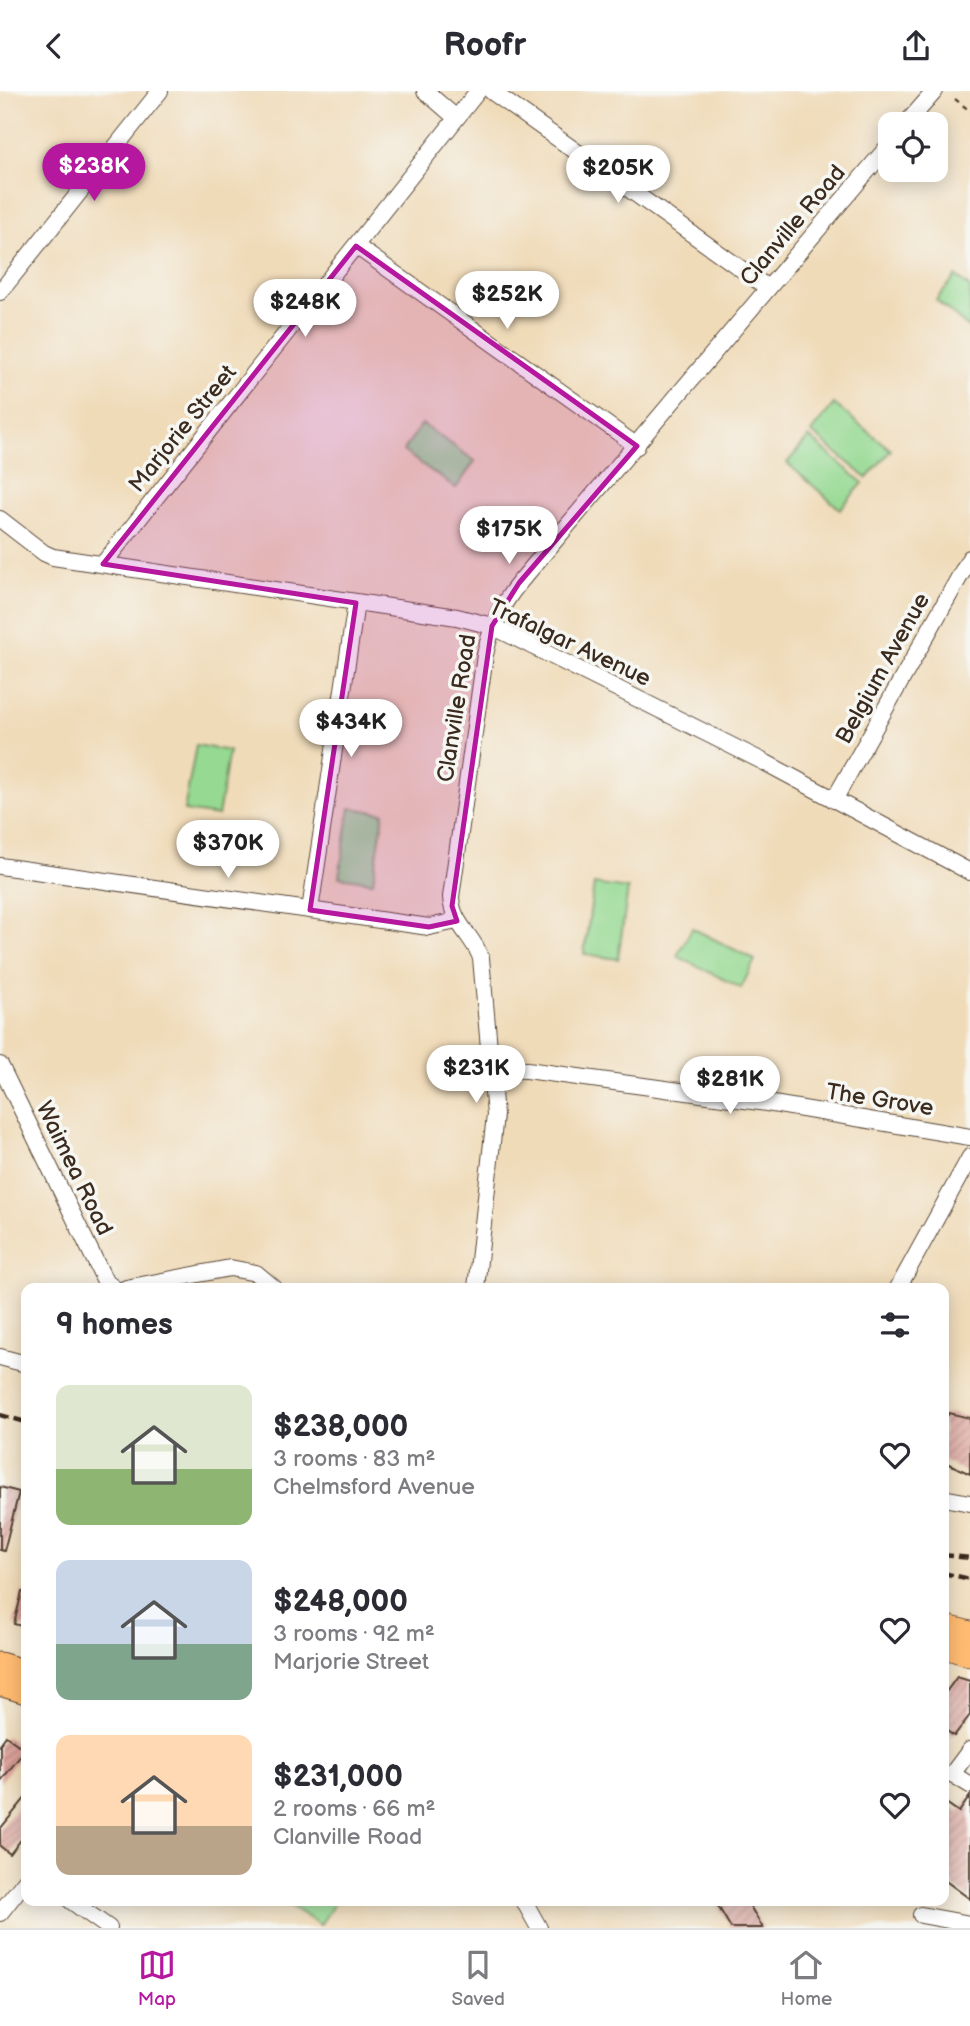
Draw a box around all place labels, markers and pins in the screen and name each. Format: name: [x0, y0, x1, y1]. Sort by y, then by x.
pin: $238K: [45, 143, 143, 203]
pin: $205K: [569, 145, 667, 205]
pin: $252K: [458, 271, 556, 331]
pin: $248K: [256, 279, 354, 339]
pin: $175K: [460, 507, 558, 566]
pin: $434K: [302, 699, 400, 759]
pin: $370K: [179, 821, 277, 880]
pin: $231K: [427, 1045, 525, 1105]
pin: $281K: [681, 1056, 779, 1116]

